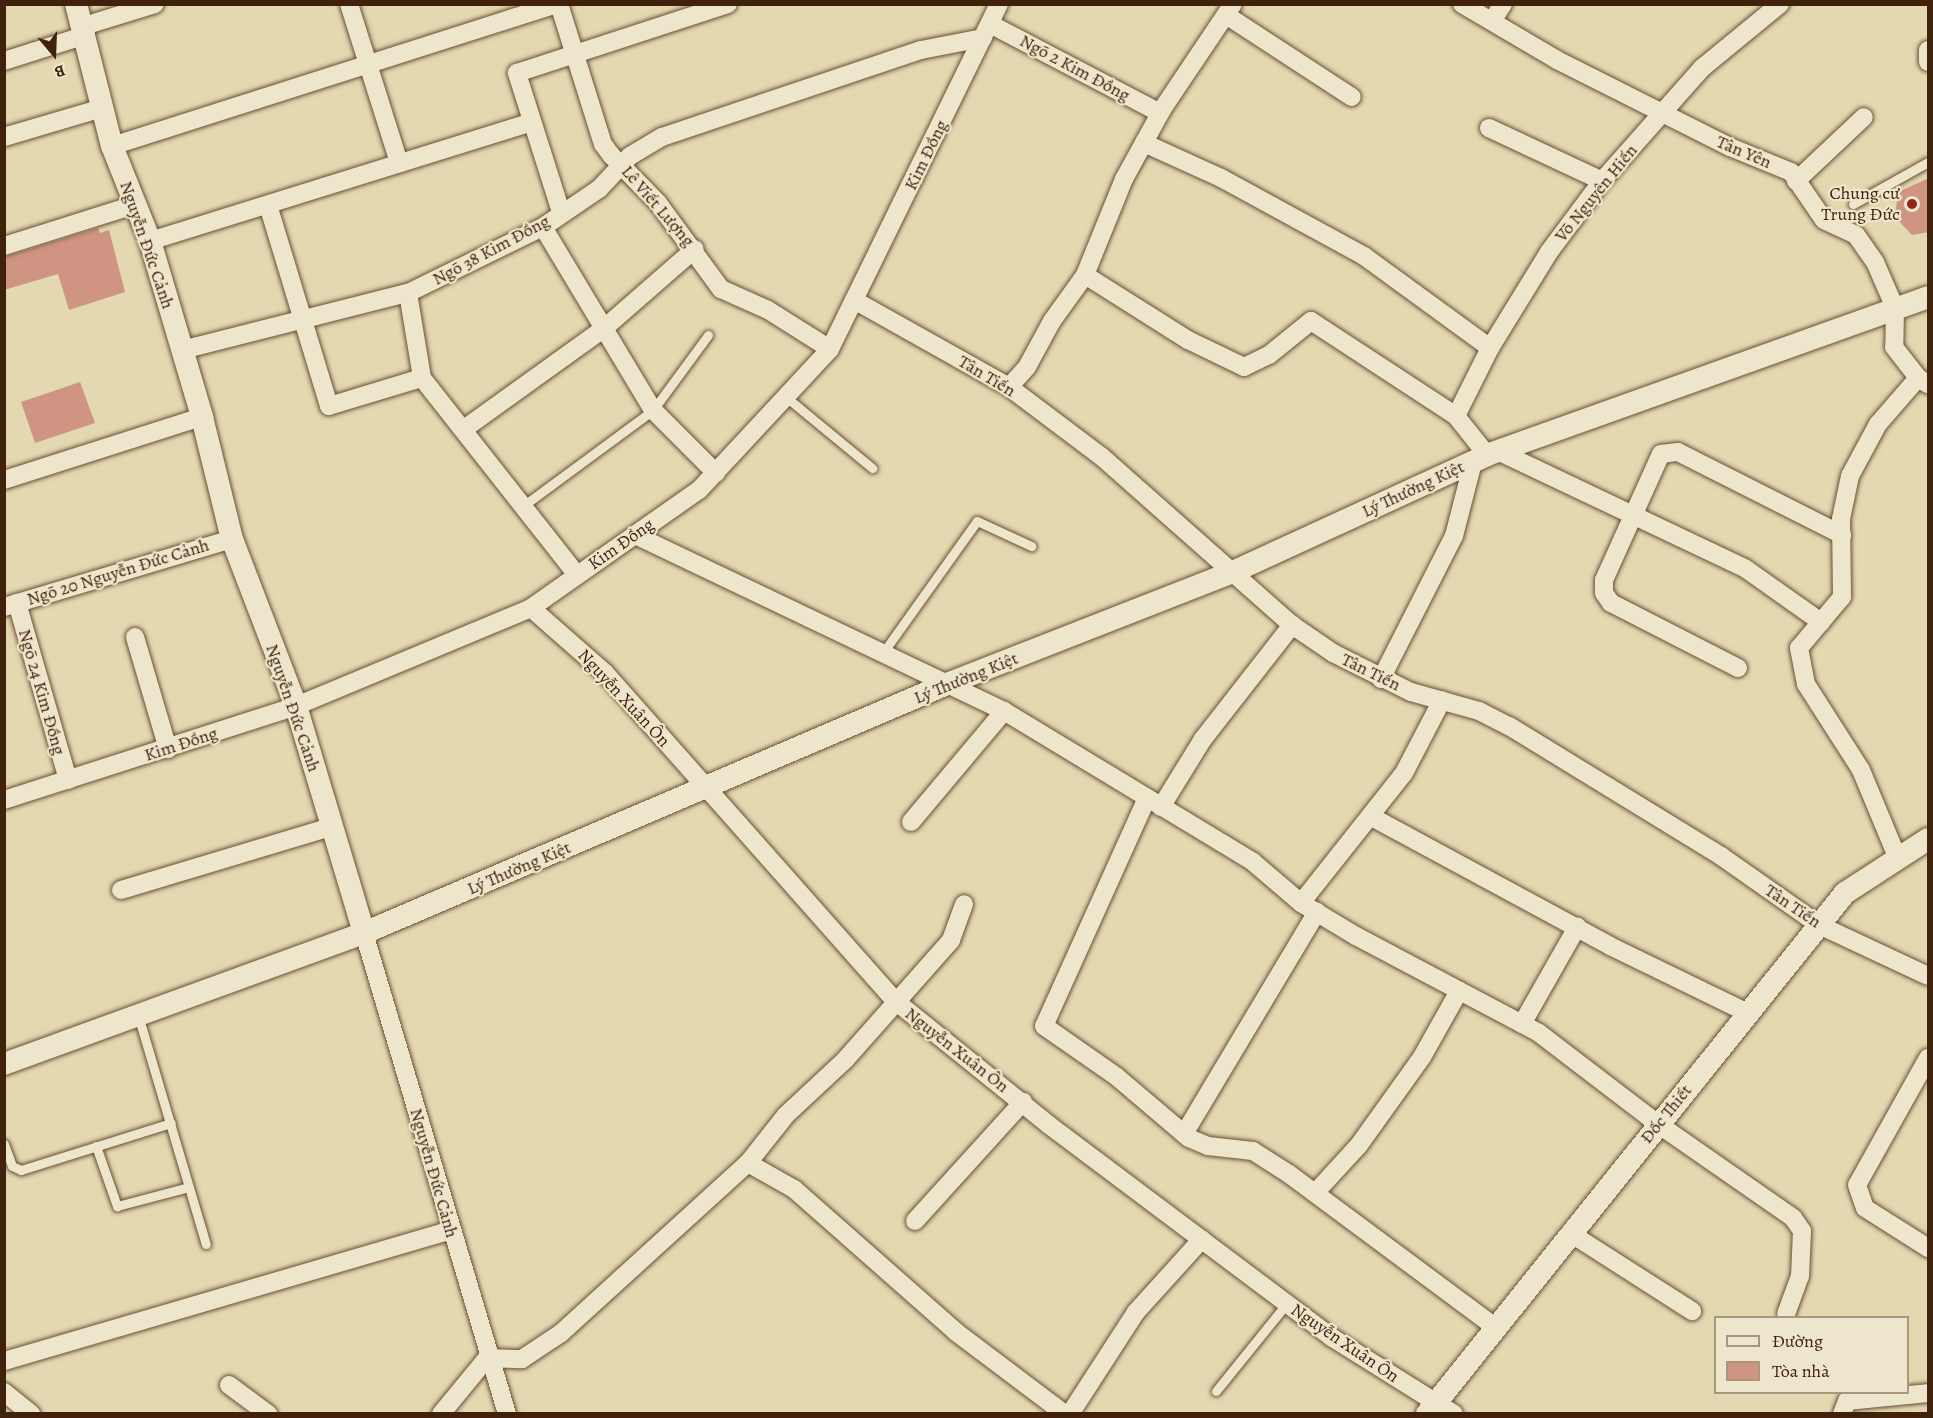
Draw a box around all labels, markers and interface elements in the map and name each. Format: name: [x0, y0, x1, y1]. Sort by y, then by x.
north arrow: [24, 24, 84, 84]
street label: Ngõ 2 Kim Đồng: [1016, 30, 1134, 106]
text: B: [52, 59, 68, 83]
street label: Kim Đồng: [900, 116, 952, 194]
street label: Tân Yên: [1713, 131, 1775, 173]
street label: Võ Nguyên Hiến: [1550, 140, 1642, 246]
street label: Lê Viết Lượng: [617, 161, 699, 251]
street label: Nguyễn Đức Cảnh: [115, 178, 179, 312]
place label: Chung cư Trung Đức: [1821, 183, 1900, 226]
marker: Chung cư Trung Đức: [1905, 197, 1919, 211]
street label: Ngõ 38 Kim Đồng: [429, 210, 553, 290]
street label: Tân Tiến: [954, 351, 1020, 401]
street label: Lý Thường Kiệt: [1358, 456, 1468, 522]
street label: Kim Đồng: [584, 513, 658, 575]
street label: Ngõ 20 Nguyễn Đức Cảnh: [24, 534, 212, 610]
street label: Ngõ 24 Kim Đồng: [14, 627, 70, 757]
street label: Nguyễn Đức Cảnh: [261, 641, 325, 775]
street label: Nguyễn Xuân Ôn: [573, 645, 675, 751]
street label: Lý Thường Kiệt: [911, 647, 1021, 709]
street label: Tân Tiến: [1338, 648, 1404, 696]
street label: Kim Đồng: [142, 722, 220, 766]
street label: Lý Thường Kiệt: [464, 836, 574, 900]
street label: Tân Tiến: [1761, 879, 1825, 933]
street label: Nguyễn Xuân Ôn: [901, 1003, 1013, 1097]
street label: Đốc Thiết: [1636, 1080, 1696, 1148]
street label: Nguyễn Đức Cảnh: [405, 1106, 463, 1240]
street label: Nguyễn Xuân Ôn: [1287, 1299, 1403, 1387]
legend: [1714, 1316, 1909, 1394]
text: Đường: [1772, 1329, 1823, 1353]
text: Tòa nhà: [1772, 1359, 1830, 1383]

